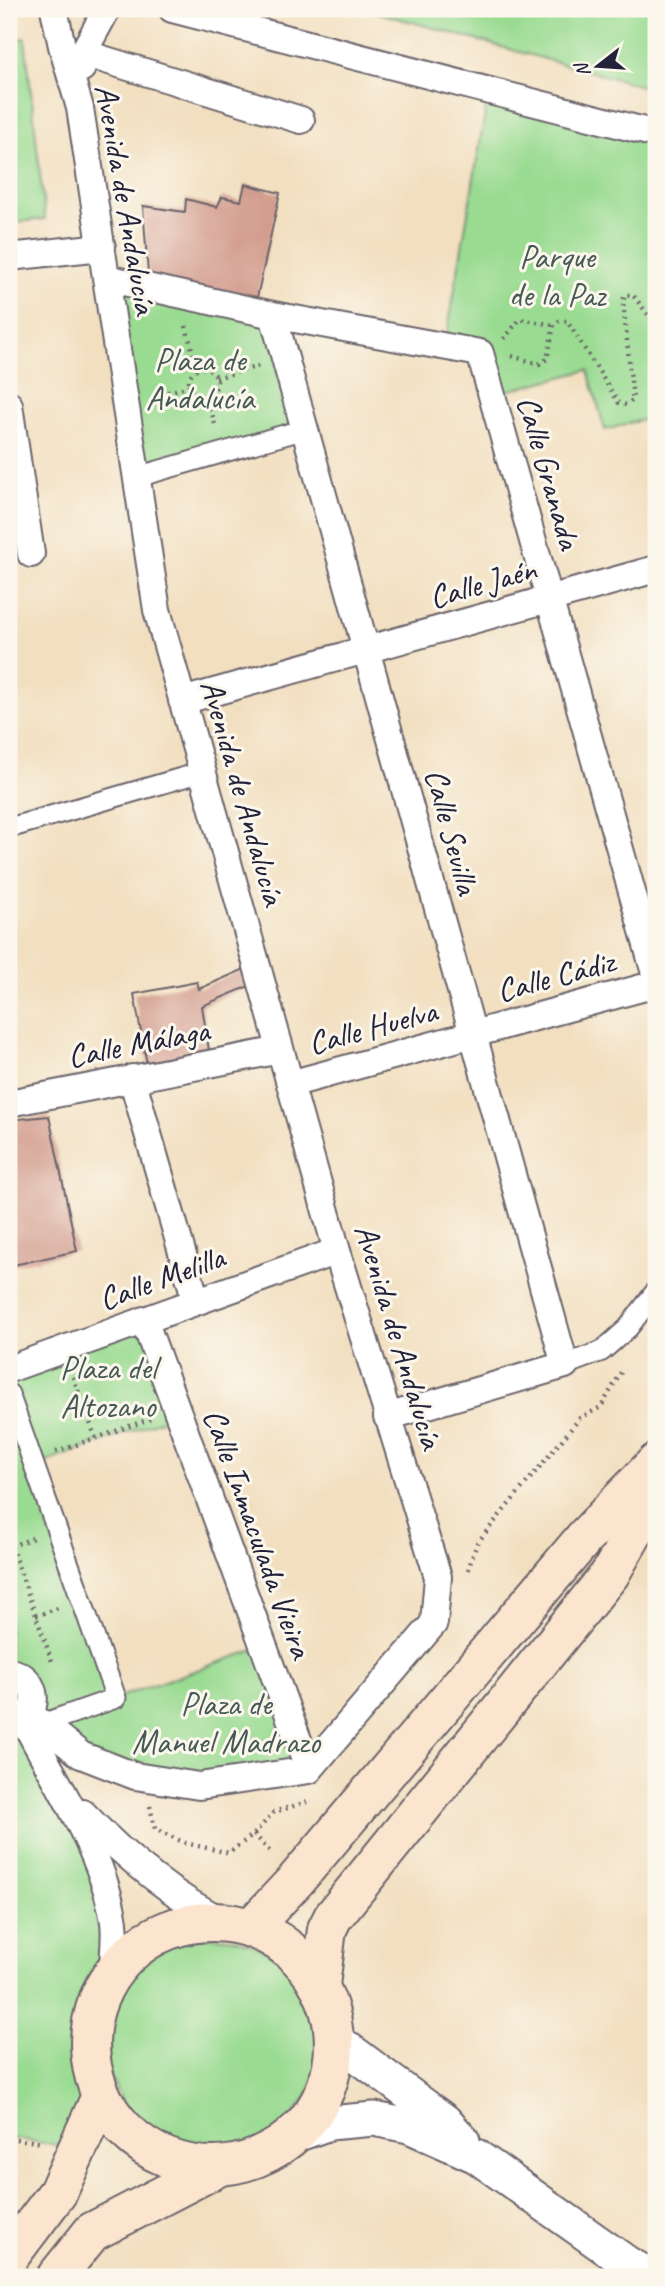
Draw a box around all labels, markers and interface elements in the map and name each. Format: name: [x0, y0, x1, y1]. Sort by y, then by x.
north arrow: [564, 32, 634, 102]
text: N: [569, 58, 596, 80]
street label: Avenida de Andalucía: [85, 81, 167, 320]
park label: Parque de la Paz: [509, 236, 608, 316]
park label: Plaza de Andalucía: [146, 339, 257, 419]
street label: Calle Granada: [507, 391, 591, 555]
street label: Calle Jaén: [424, 547, 542, 618]
street label: Avenida de Andalucía: [191, 675, 296, 912]
street label: Calle Sevilla: [415, 764, 489, 900]
street label: Calle Cádiz: [492, 940, 621, 1012]
street label: Calle Huelva: [303, 989, 443, 1064]
street label: Calle Málaga: [64, 1008, 214, 1077]
street label: Avenida de Andalucía: [345, 1219, 454, 1456]
street label: Calle Melilla: [93, 1235, 231, 1320]
park label: Plaza del Altozano: [60, 1347, 162, 1427]
street label: Calle Inmaculada Vieira: [193, 1403, 324, 1666]
park label: Plaza de Manuel Madrazo: [132, 1683, 321, 1763]

